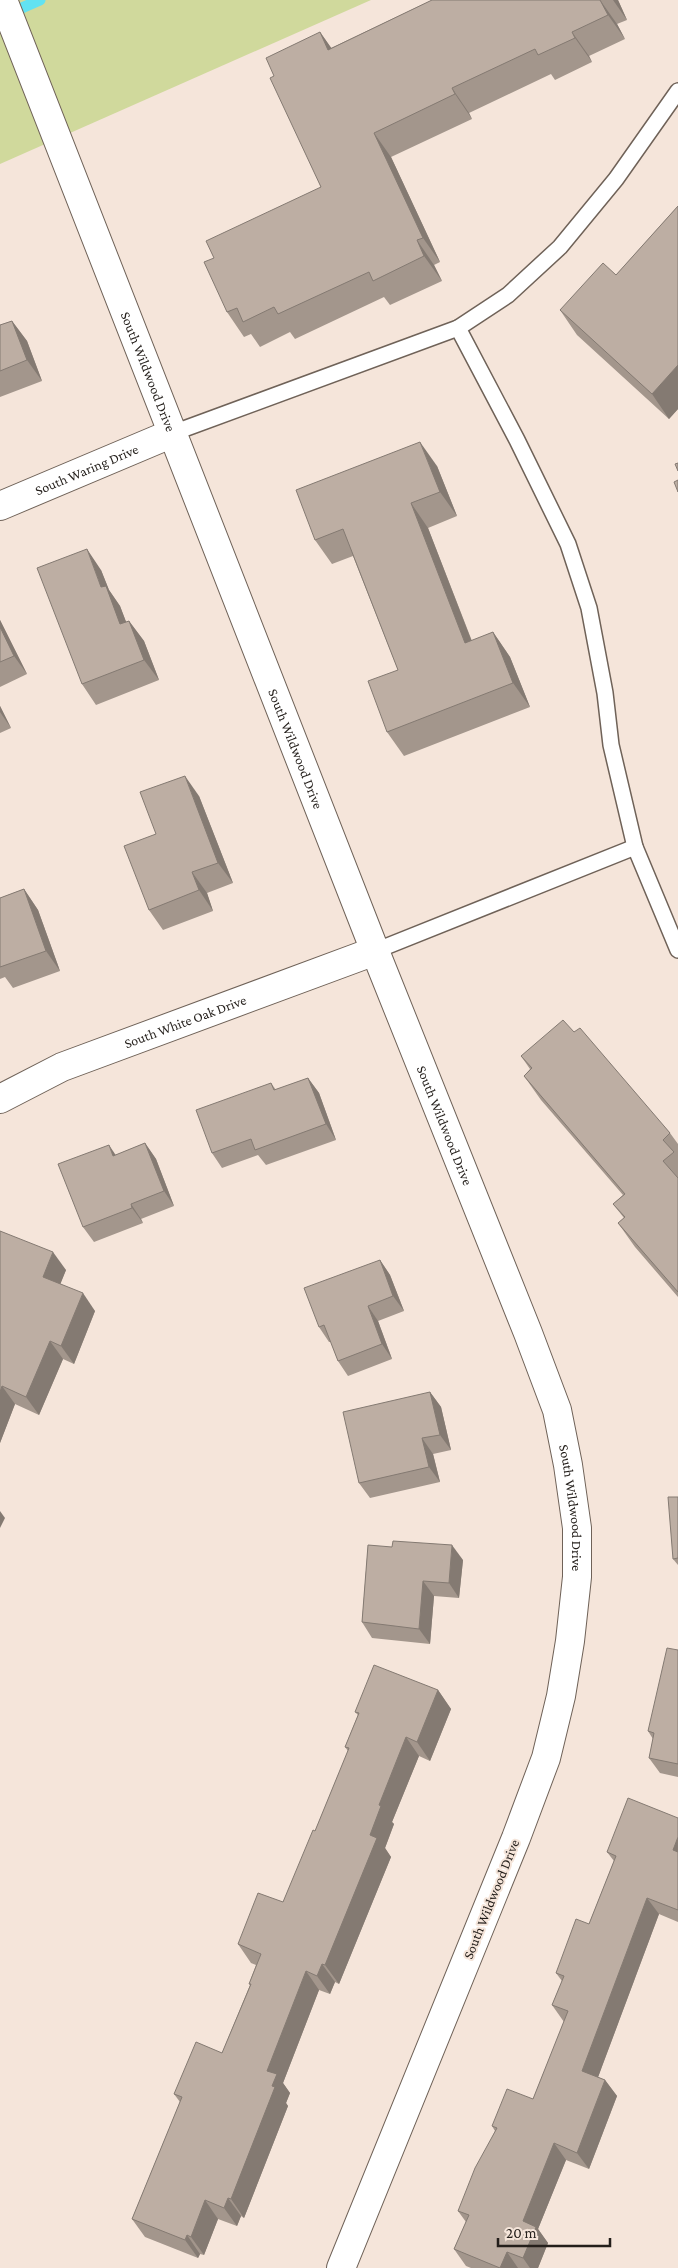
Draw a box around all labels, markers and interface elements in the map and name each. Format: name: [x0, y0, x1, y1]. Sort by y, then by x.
street label: South Wildwood Drive: [118, 309, 179, 434]
street label: South Waring Drive: [33, 441, 141, 498]
street label: South Wildwood Drive: [265, 686, 327, 811]
street label: South White Oak Drive: [122, 992, 248, 1051]
street label: South Wildwood Drive: [414, 1063, 476, 1188]
street label: South Wildwood Drive: [556, 1443, 585, 1571]
street label: South Wildwood Drive: [460, 1837, 522, 1961]
scale bar: [498, 2216, 610, 2248]
text: 20 m: [506, 2225, 537, 2241]

